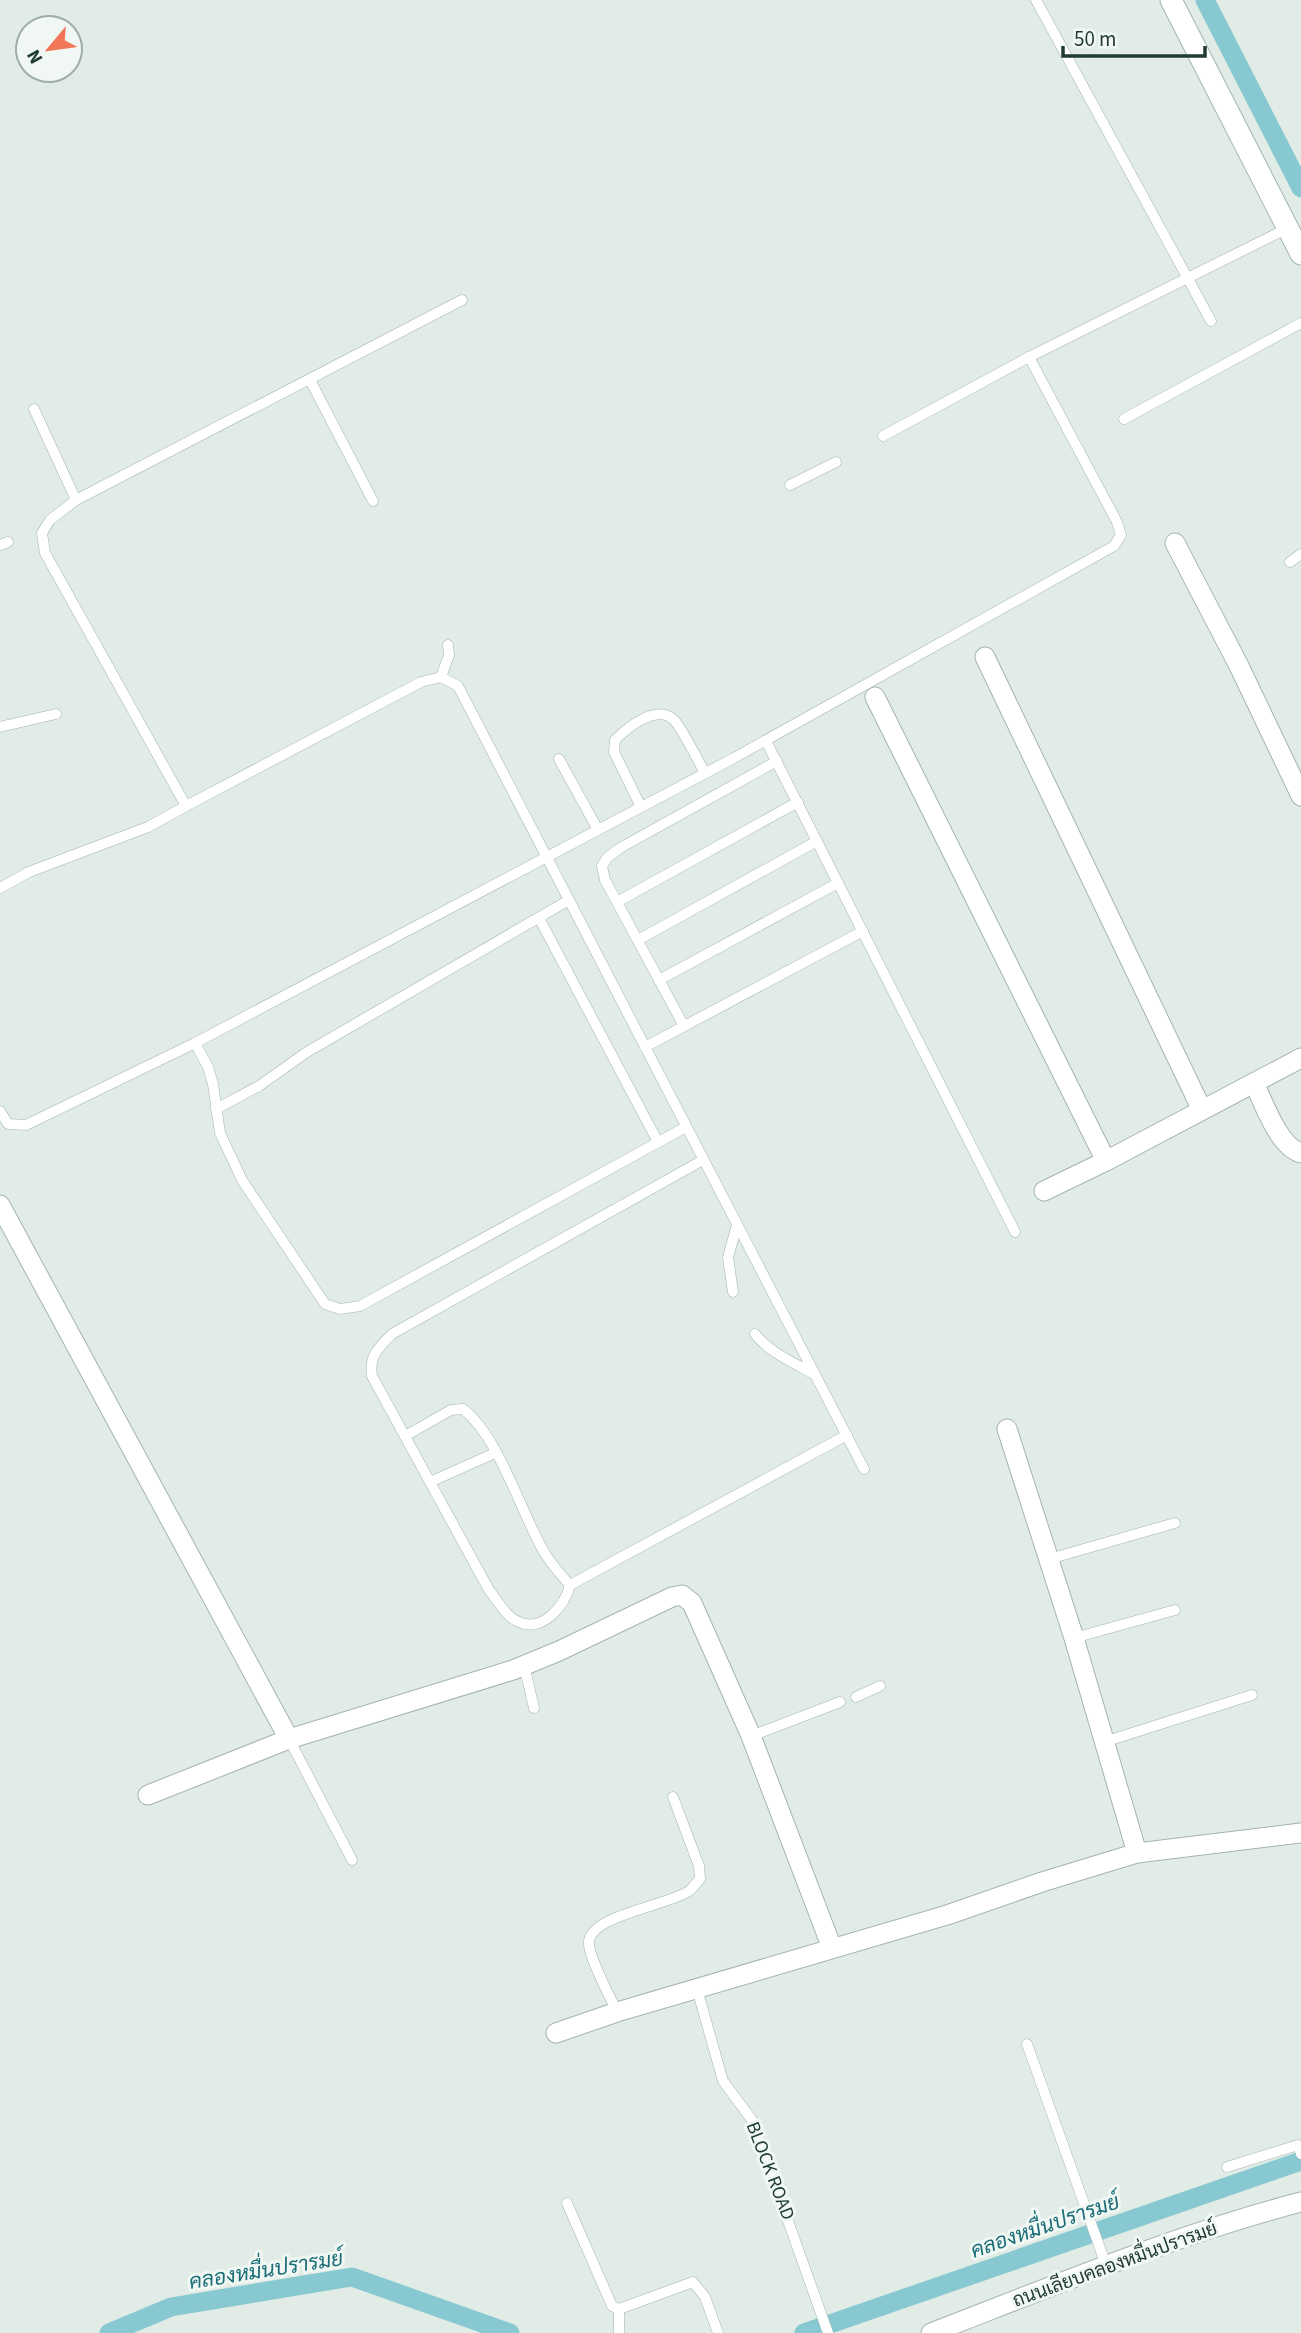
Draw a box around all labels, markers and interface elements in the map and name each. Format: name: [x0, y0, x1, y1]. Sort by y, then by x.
north arrow: [14, 14, 84, 84]
scale bar: [1063, 14, 1205, 58]
text: 50 m: [1074, 24, 1116, 54]
text: N: [21, 44, 50, 69]
street label: BLOCK ROAD: [739, 2118, 801, 2224]
water label: คลองหมื่นปรารมย์: [965, 2181, 1126, 2265]
street label: ถนนเลียบคลองหมื่นปรารมย์: [1007, 2211, 1221, 2315]
water label: คลองหมื่นปรารมย์: [186, 2238, 348, 2297]

